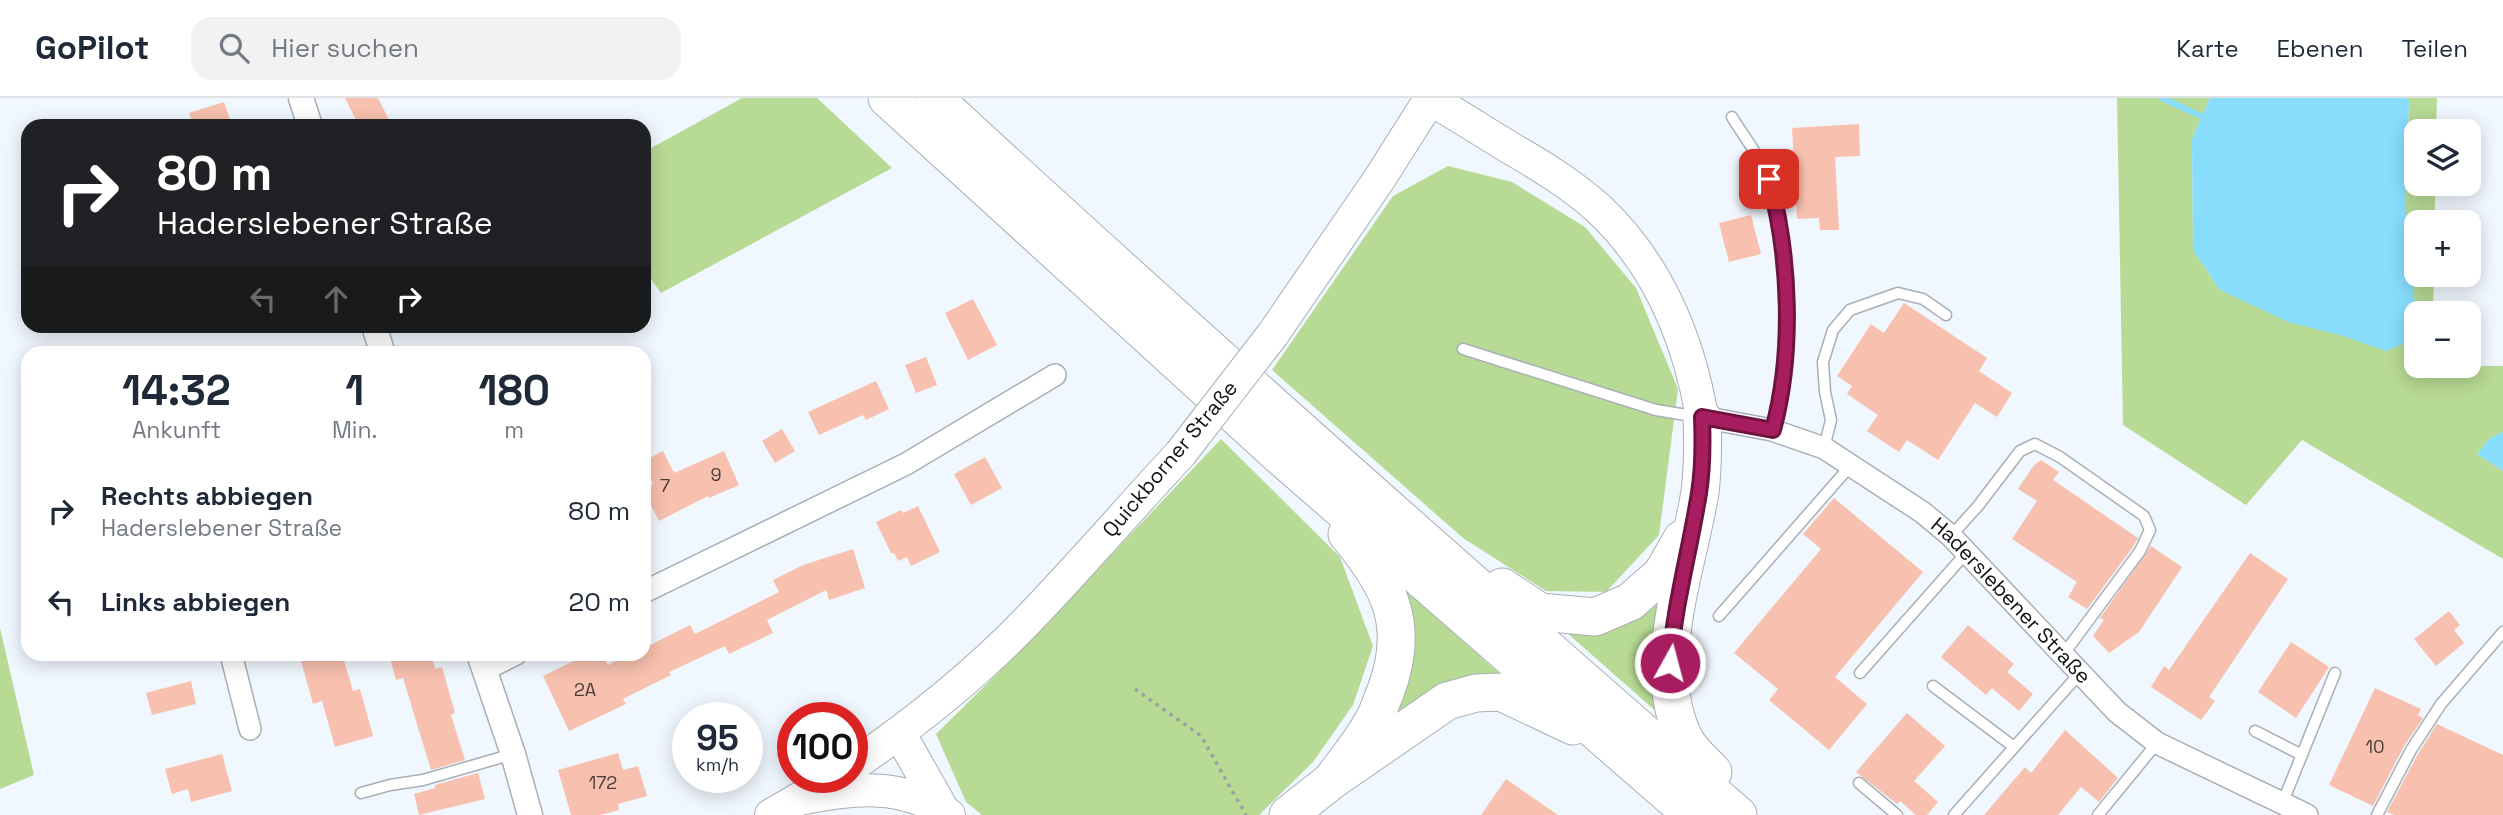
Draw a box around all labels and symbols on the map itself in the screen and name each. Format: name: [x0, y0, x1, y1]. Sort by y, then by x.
pin: [1739, 149, 1799, 209]
street label: Quickborner Straße: [1096, 375, 1243, 543]
house number: 9: [710, 463, 722, 486]
house number: 7: [660, 474, 670, 497]
street label: Haderslebener Straße: [1926, 511, 2097, 689]
position arrow: [1633, 626, 1707, 700]
house number: 2A: [574, 678, 596, 701]
speed limit sign: 100: [777, 702, 868, 793]
house number: 10: [2365, 735, 2385, 758]
house number: 172: [589, 771, 617, 794]

